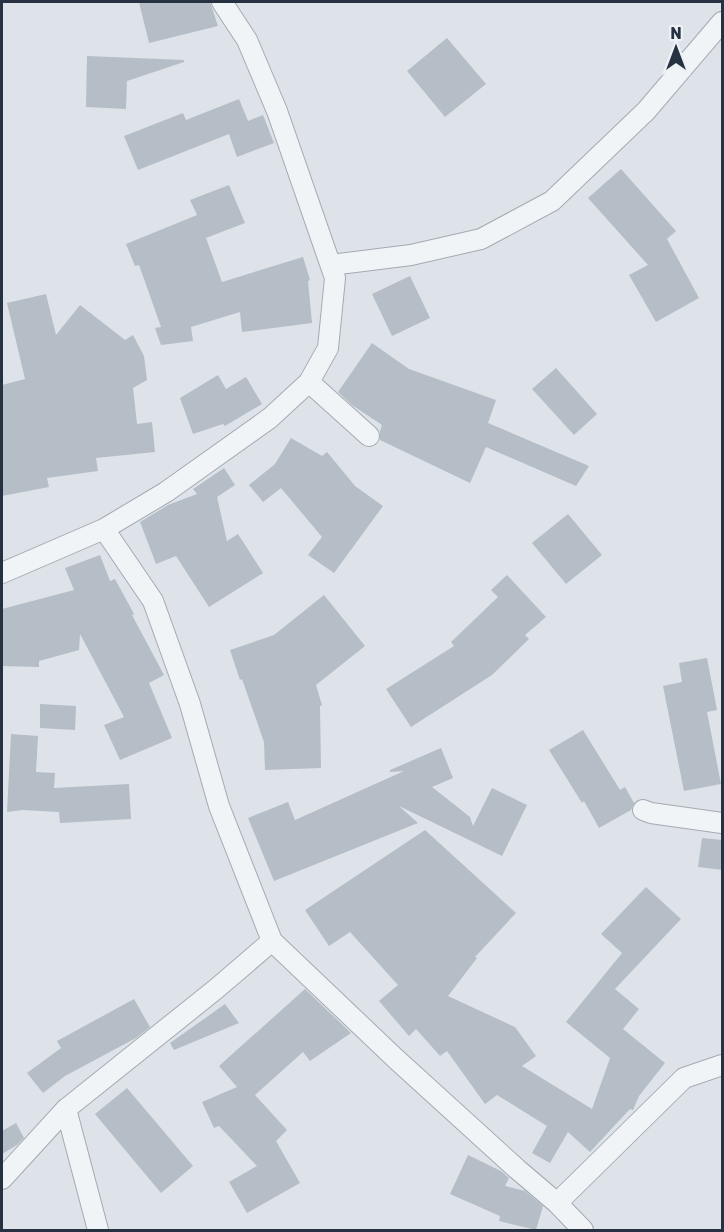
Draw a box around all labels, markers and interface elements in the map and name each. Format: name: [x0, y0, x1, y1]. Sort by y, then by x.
north arrow: [646, 18, 706, 78]
text: N: [670, 24, 682, 43]

